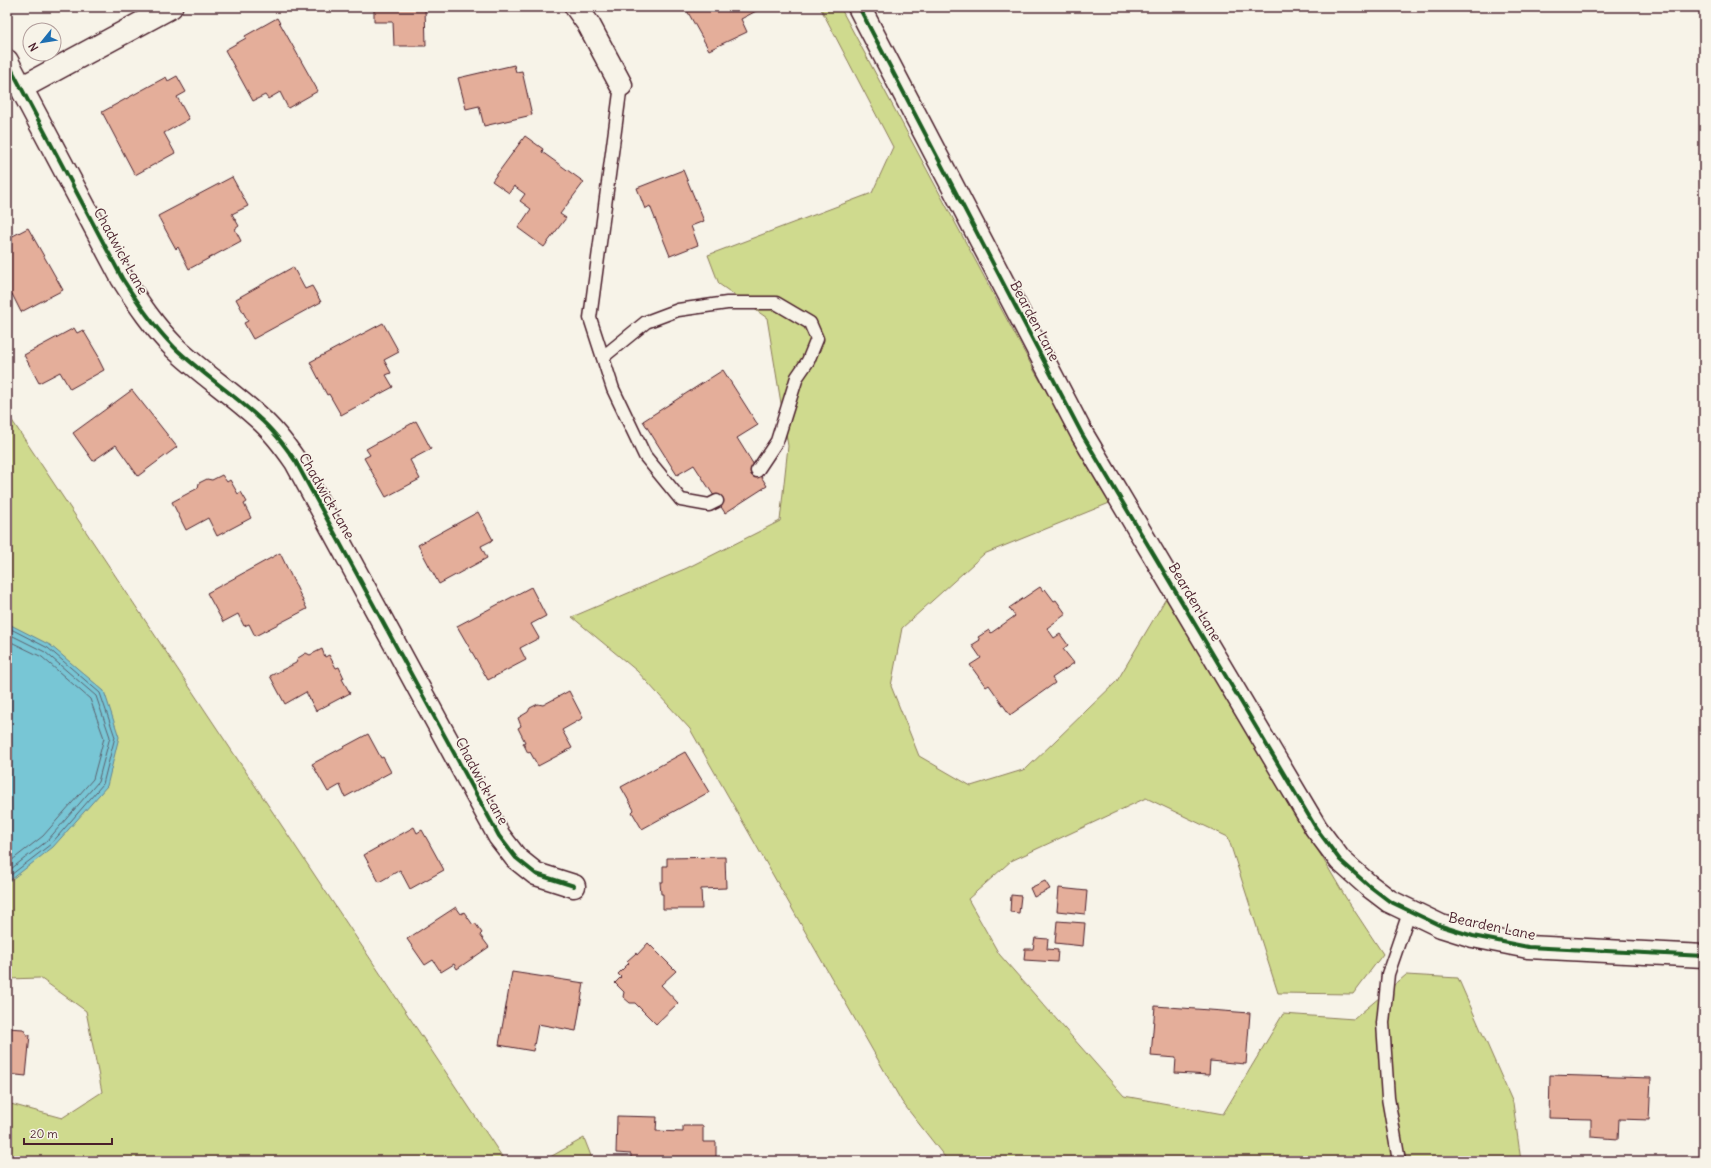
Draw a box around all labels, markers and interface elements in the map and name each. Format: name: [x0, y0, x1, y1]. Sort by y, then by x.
north arrow: [22, 22, 62, 62]
text: N: [25, 40, 41, 54]
street label: Chadwick Lane: [90, 204, 152, 298]
street label: Bearden Lane: [1006, 278, 1064, 364]
street label: Chadwick Lane: [295, 450, 359, 542]
street label: Bearden Lane: [1164, 559, 1226, 645]
street label: Chadwick Lane: [451, 734, 513, 828]
street label: Bearden Lane: [1447, 908, 1537, 944]
scale bar: [24, 1120, 112, 1146]
text: 20 m: [30, 1126, 58, 1141]

